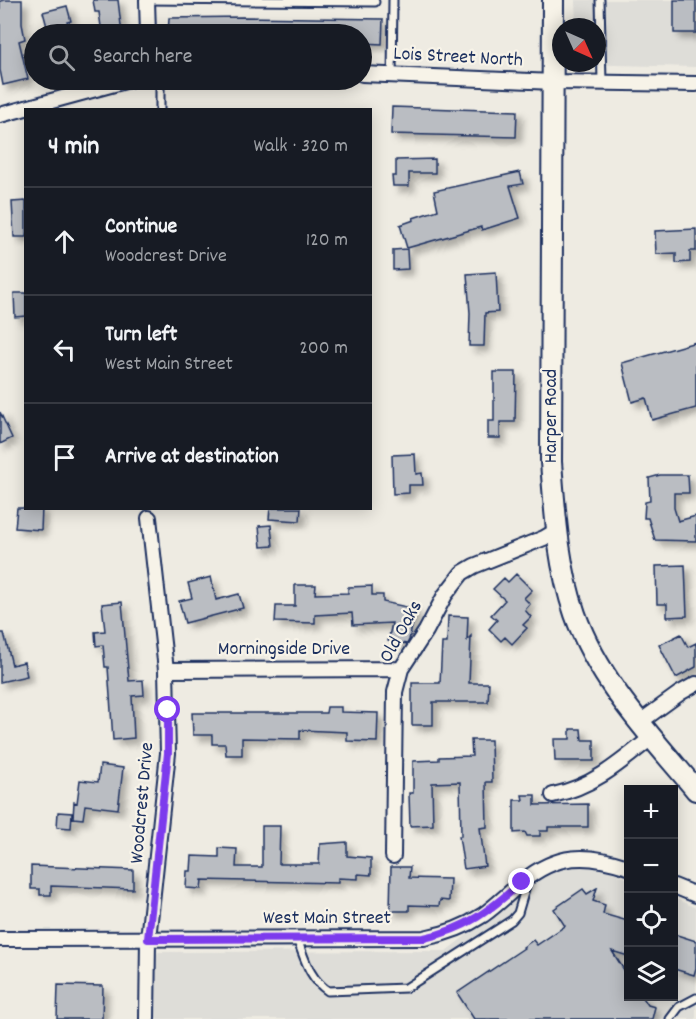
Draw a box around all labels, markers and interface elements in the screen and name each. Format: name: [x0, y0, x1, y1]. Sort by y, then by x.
north arrow: [552, 18, 606, 72]
search box: [24, 24, 372, 90]
icon: search: [45, 41, 78, 74]
street label: Lois Street North: [393, 41, 523, 75]
text: Search here: [93, 42, 192, 73]
text: 4 min: [48, 129, 99, 166]
text: Walk · 320 m: [254, 133, 348, 161]
text: Continue: [105, 212, 177, 243]
icon: ahead: [48, 225, 81, 258]
text: 120 m: [306, 227, 348, 255]
text: Woodcrest Drive: [105, 243, 227, 271]
text: Turn left: [105, 320, 177, 351]
icon: left: [48, 333, 81, 366]
text: 200 m: [299, 335, 348, 363]
text: West Main Street: [105, 351, 233, 379]
street label: Harper Road: [538, 369, 566, 463]
icon: arrive: [48, 441, 81, 474]
text: Arrive at destination: [105, 442, 279, 473]
street label: Old Oaks: [373, 596, 431, 668]
street label: Morningside Drive: [218, 636, 350, 664]
route start: [154, 696, 180, 722]
street label: Woodcrest Drive: [124, 741, 162, 865]
map controls: [624, 785, 678, 1001]
button: +: [624, 785, 678, 839]
button: −: [624, 839, 678, 893]
route end: [508, 868, 534, 894]
button: locate: [624, 893, 678, 947]
street label: West Main Street: [263, 905, 391, 933]
button: layers: [624, 947, 678, 1001]

